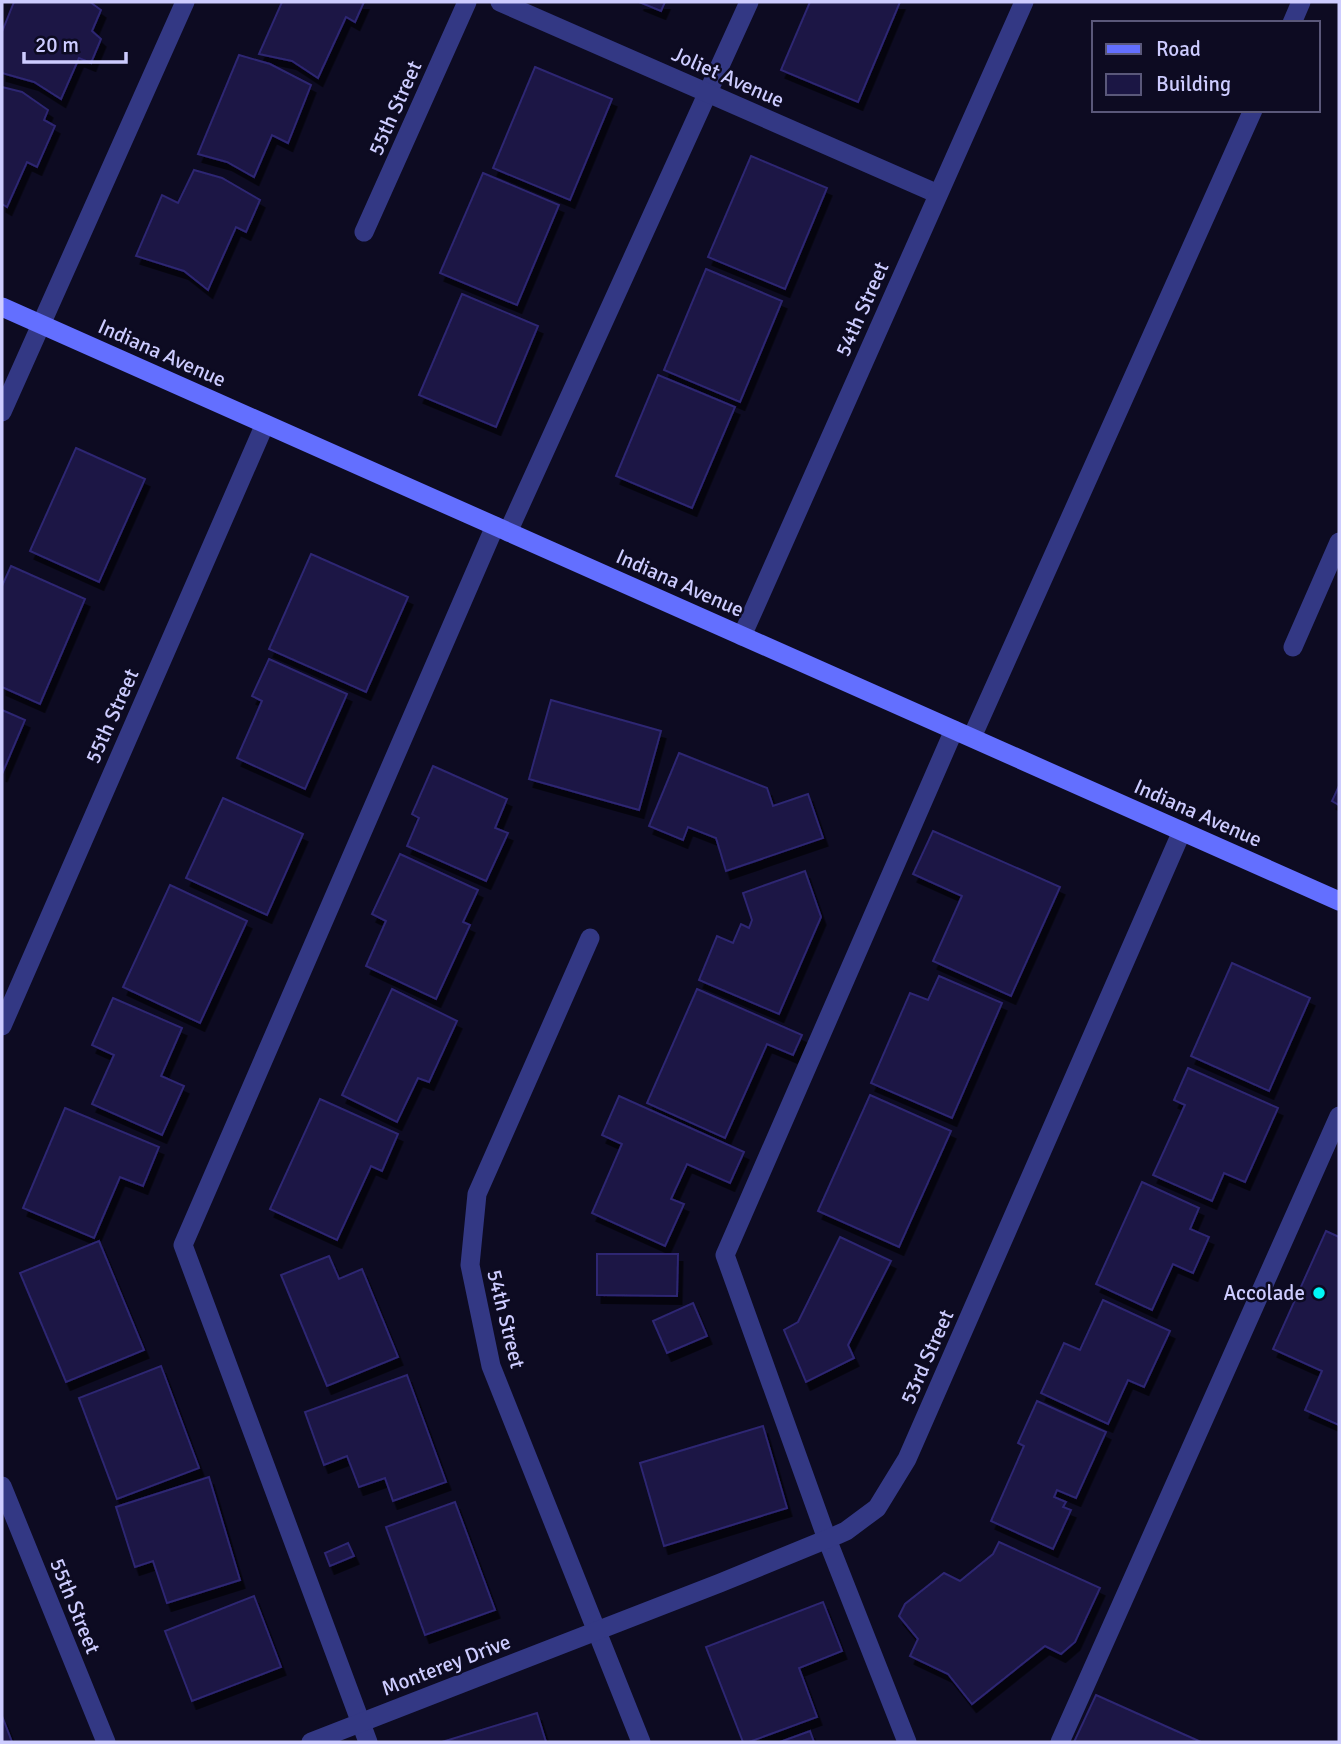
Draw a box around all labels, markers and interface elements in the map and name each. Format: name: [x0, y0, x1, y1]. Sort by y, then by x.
scale bar: [24, 21, 126, 65]
legend: [1092, 21, 1320, 112]
text: 20 m: [35, 32, 79, 58]
text: Road: [1156, 36, 1201, 62]
street label: Joliet Avenue: [668, 41, 788, 113]
street label: 55th Street: [363, 57, 427, 159]
text: Building: [1156, 71, 1231, 97]
street label: 54th Street: [830, 258, 894, 360]
street label: Indiana Avenue: [94, 313, 230, 393]
street label: Indiana Avenue: [612, 543, 748, 623]
street label: 55th Street: [80, 665, 144, 767]
street label: Indiana Avenue: [1130, 773, 1266, 853]
street label: 54th Street: [481, 1267, 531, 1371]
place label: Accolade: [1223, 1280, 1305, 1306]
marker: Accolade: [1311, 1285, 1327, 1301]
street label: 53rd Street: [895, 1306, 959, 1408]
street label: 55th Street: [44, 1554, 106, 1658]
street label: Monterey Drive: [378, 1628, 514, 1702]

